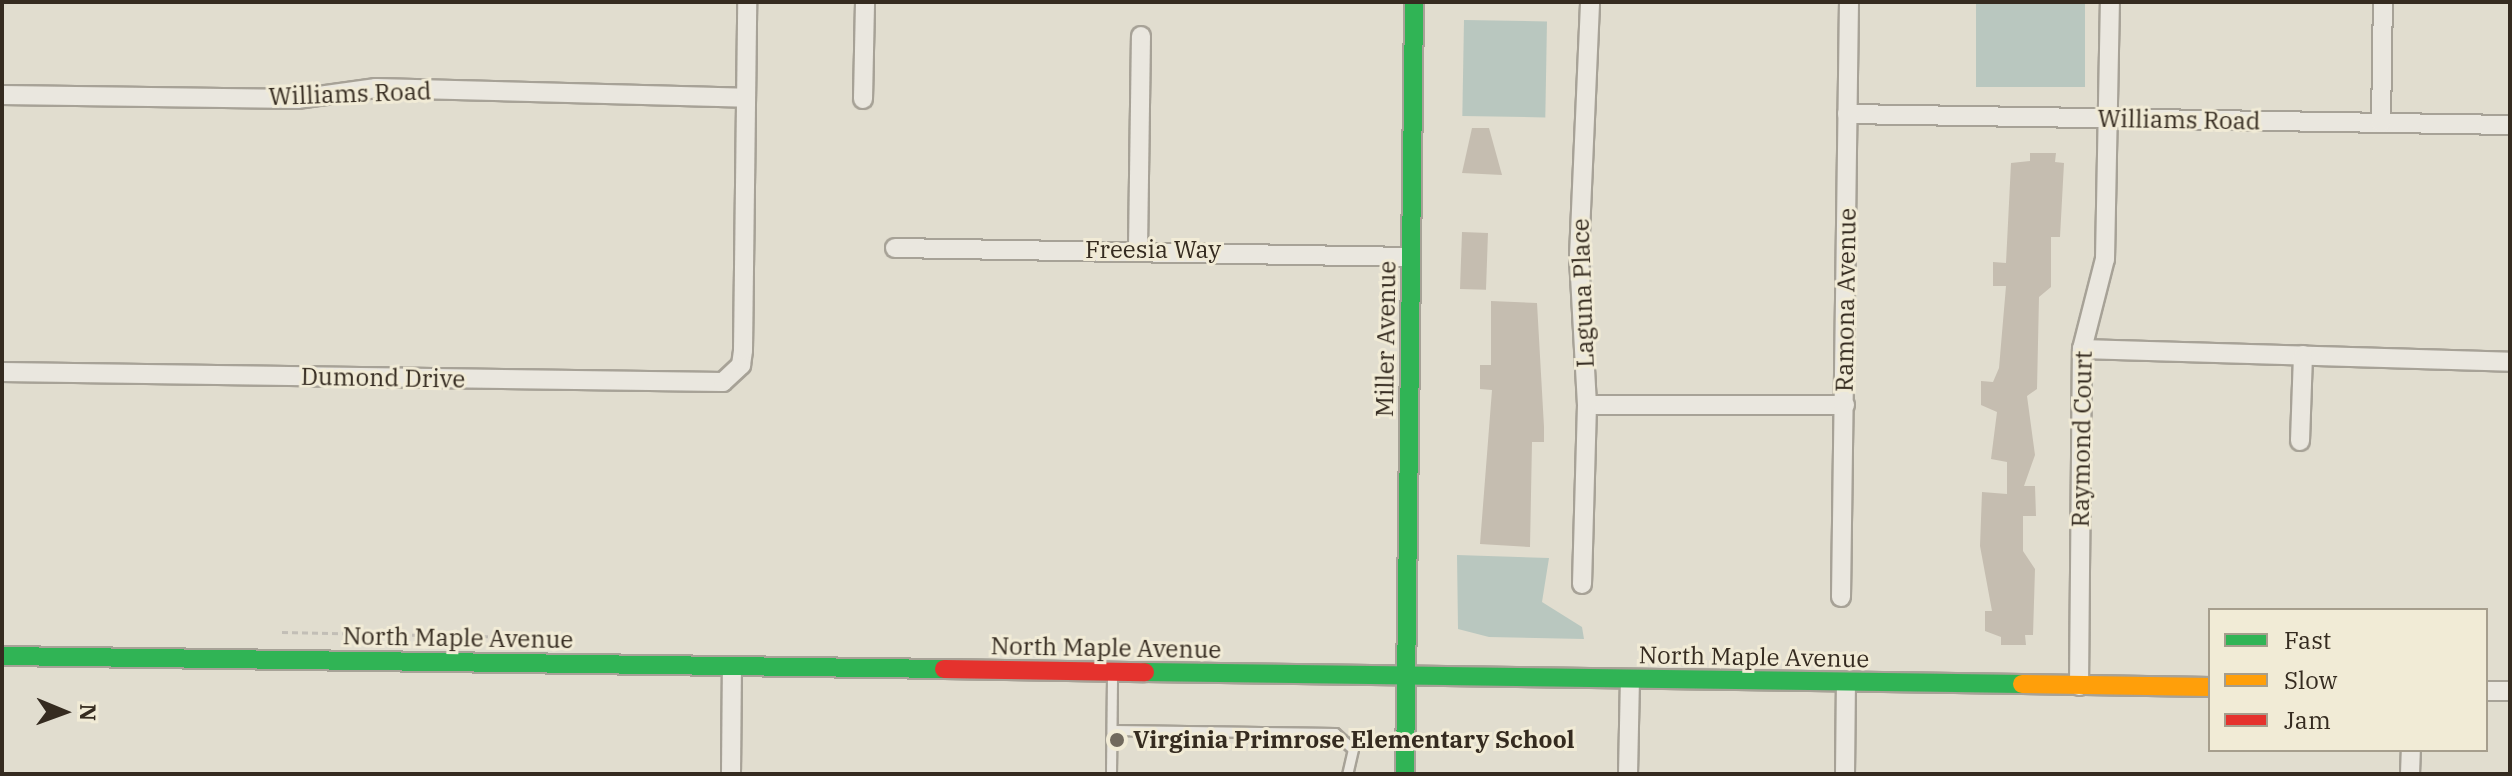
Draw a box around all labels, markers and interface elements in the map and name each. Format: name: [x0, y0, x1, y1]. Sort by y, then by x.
street label: Williams Road: [268, 77, 432, 111]
street label: Williams Road: [2097, 104, 2261, 136]
street label: Ramona Avenue: [1830, 208, 1862, 392]
street label: Laguna Place: [1566, 218, 1600, 368]
street label: Freesia Way: [1085, 236, 1221, 264]
street label: Miller Avenue: [1370, 261, 1402, 417]
street label: Raymond Court: [2066, 350, 2098, 528]
street label: Dumond Drive: [301, 362, 465, 394]
legend: [2208, 608, 2488, 752]
street label: North Maple Avenue: [342, 622, 574, 654]
text: Fast: [2284, 624, 2331, 656]
street label: North Maple Avenue: [990, 632, 1222, 664]
street label: North Maple Avenue: [1638, 641, 1870, 673]
text: Slow: [2284, 664, 2337, 696]
north arrow: [24, 672, 104, 752]
text: N: [74, 703, 103, 721]
text: Jam: [2284, 704, 2331, 736]
place label: Virginia Primrose Elementary School: [1133, 726, 1575, 754]
marker: Virginia Primrose Elementary School: [1108, 731, 1126, 749]

